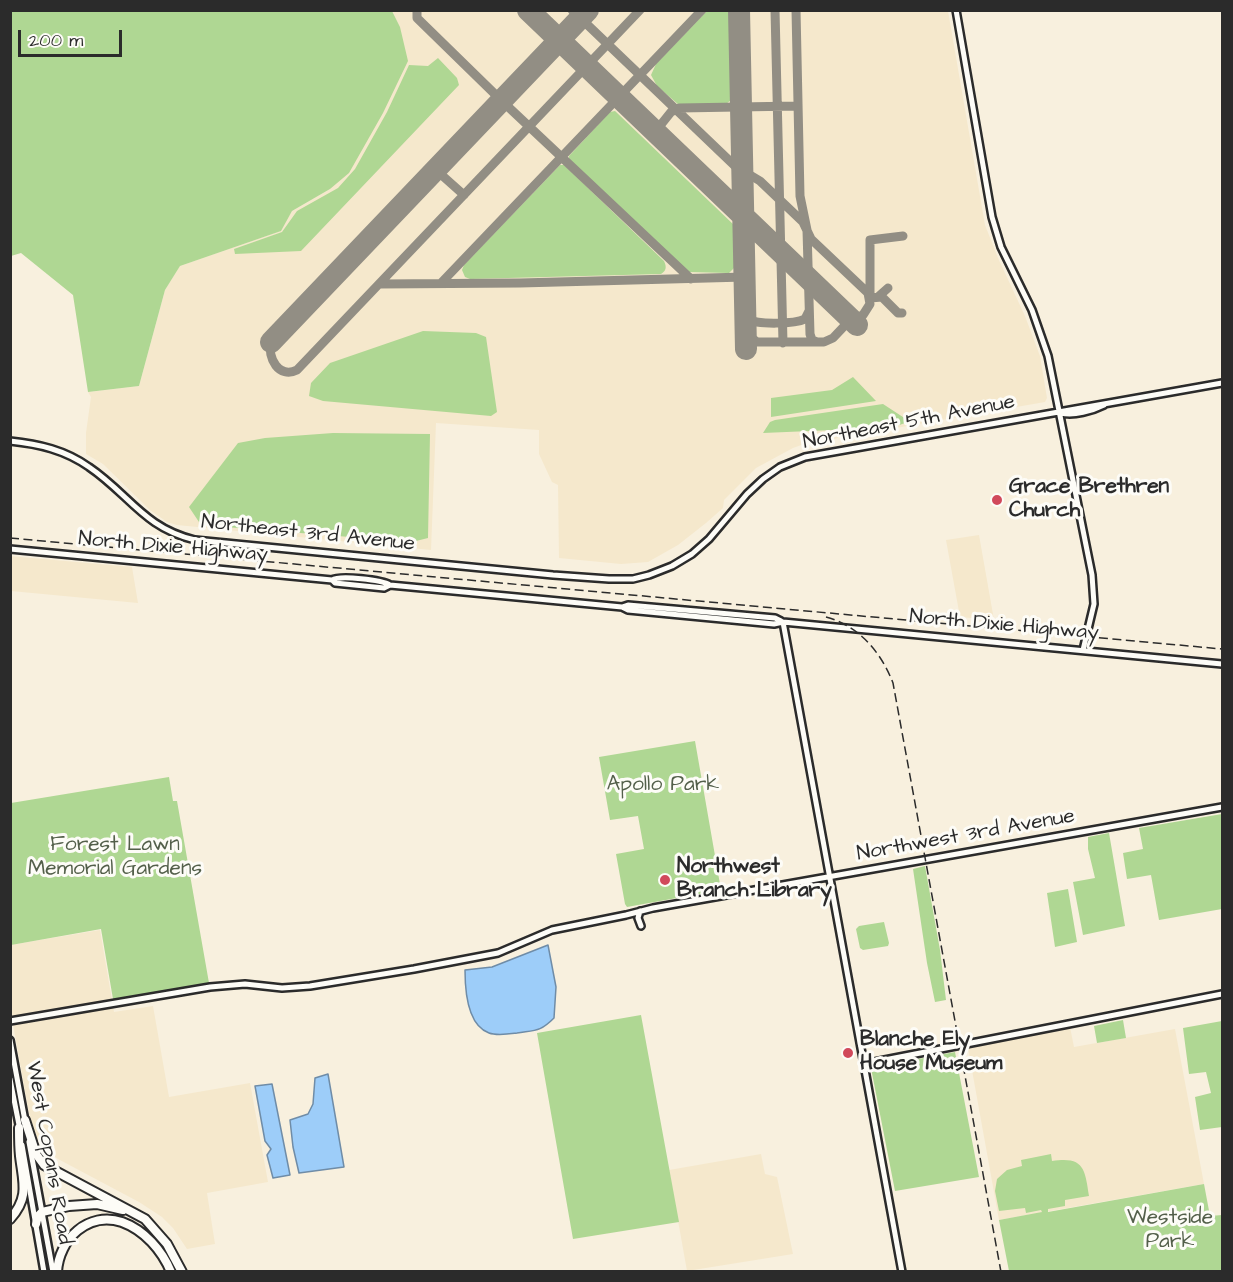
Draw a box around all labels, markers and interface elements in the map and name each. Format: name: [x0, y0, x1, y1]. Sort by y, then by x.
scale bar: [21, 18, 124, 56]
text: 200 m: [29, 28, 83, 53]
street label: Northeast 5th Avenue: [801, 390, 1017, 456]
place label: Grace Brethren Church: [1009, 475, 1169, 525]
marker: Grace Brethren Church: [990, 493, 1004, 507]
street label: Northeast 3rd Avenue: [200, 510, 416, 558]
street label: North Dixie Highway: [77, 527, 269, 569]
street label: North Dixie Highway: [908, 605, 1100, 647]
park label: Apollo Park: [607, 773, 719, 799]
street label: Northwest 3rd Avenue: [855, 804, 1077, 868]
park label: Forest Lawn Memorial Gardens: [28, 833, 202, 883]
place label: Northwest Branch Library: [677, 855, 832, 905]
marker: Northwest Branch Library: [658, 873, 672, 887]
place label: Blanche Ely House Museum: [860, 1028, 1002, 1078]
marker: Blanche Ely House Museum: [841, 1046, 855, 1060]
street label: West Copans Road: [20, 1060, 76, 1246]
park label: Westside Park: [1127, 1206, 1213, 1256]

